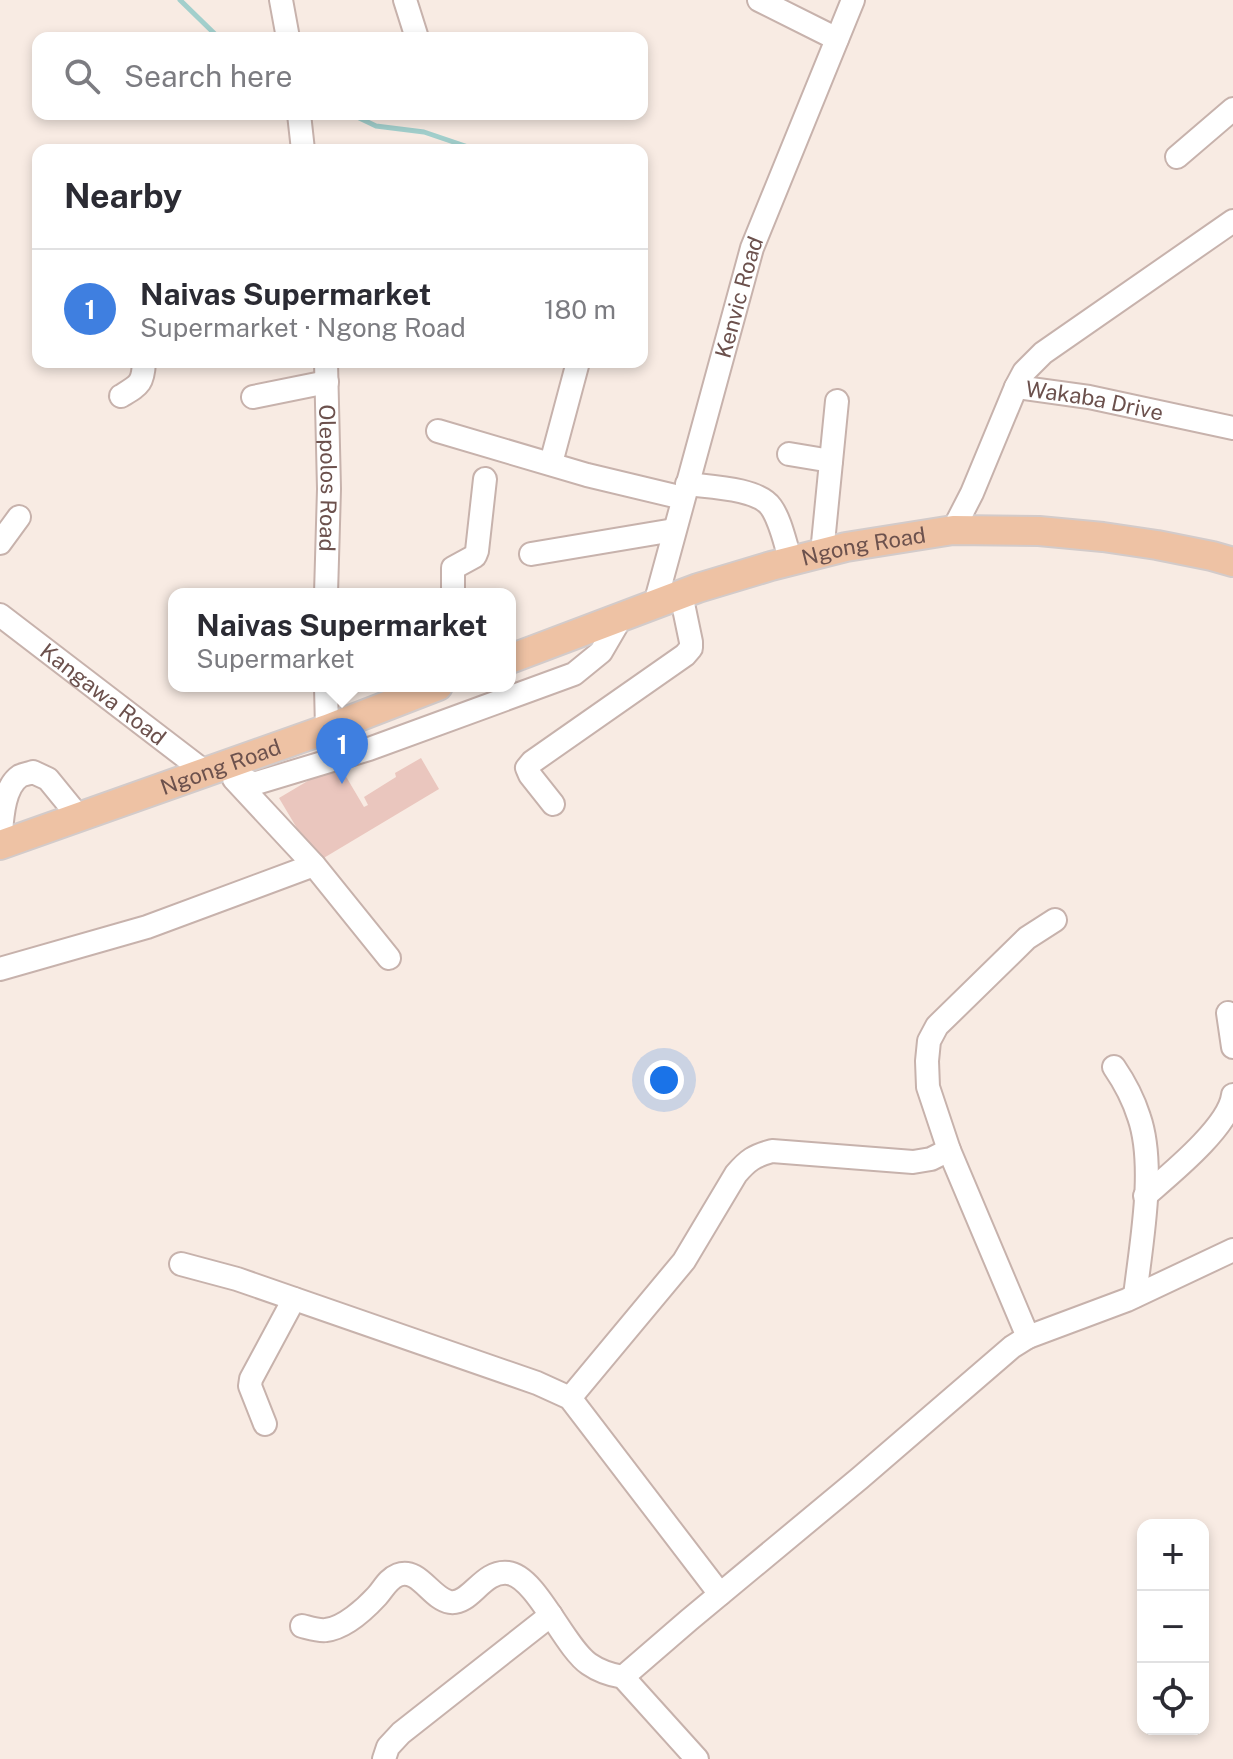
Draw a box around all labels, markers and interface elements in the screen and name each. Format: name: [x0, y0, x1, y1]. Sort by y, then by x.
search box: [32, 32, 648, 120]
icon: search: [60, 54, 104, 98]
text: Search here: [124, 58, 292, 94]
text: Nearby: [64, 176, 182, 216]
street label: Kenvic Road: [710, 232, 768, 361]
text: Naivas Supermarket: [140, 276, 431, 312]
text: 1: [84, 294, 96, 325]
text: 180 m: [544, 294, 616, 325]
text: Supermarket · Ngong Road: [140, 312, 466, 343]
street label: Wakaba Drive: [1024, 375, 1166, 426]
street label: Olepolos Road: [314, 404, 342, 552]
street label: Ngong Road: [799, 522, 928, 571]
popup: [168, 588, 516, 692]
text: Naivas Supermarket: [196, 607, 488, 643]
street label: Kangawa Road: [35, 638, 171, 750]
text: Supermarket: [196, 643, 355, 674]
pin: 1: [316, 718, 368, 784]
street label: Ngong Road: [157, 733, 284, 800]
your location: [644, 1060, 684, 1100]
map controls: [1137, 1519, 1209, 1735]
button: +: [1137, 1519, 1209, 1591]
button: −: [1137, 1591, 1209, 1663]
button: locate: [1137, 1663, 1209, 1735]

